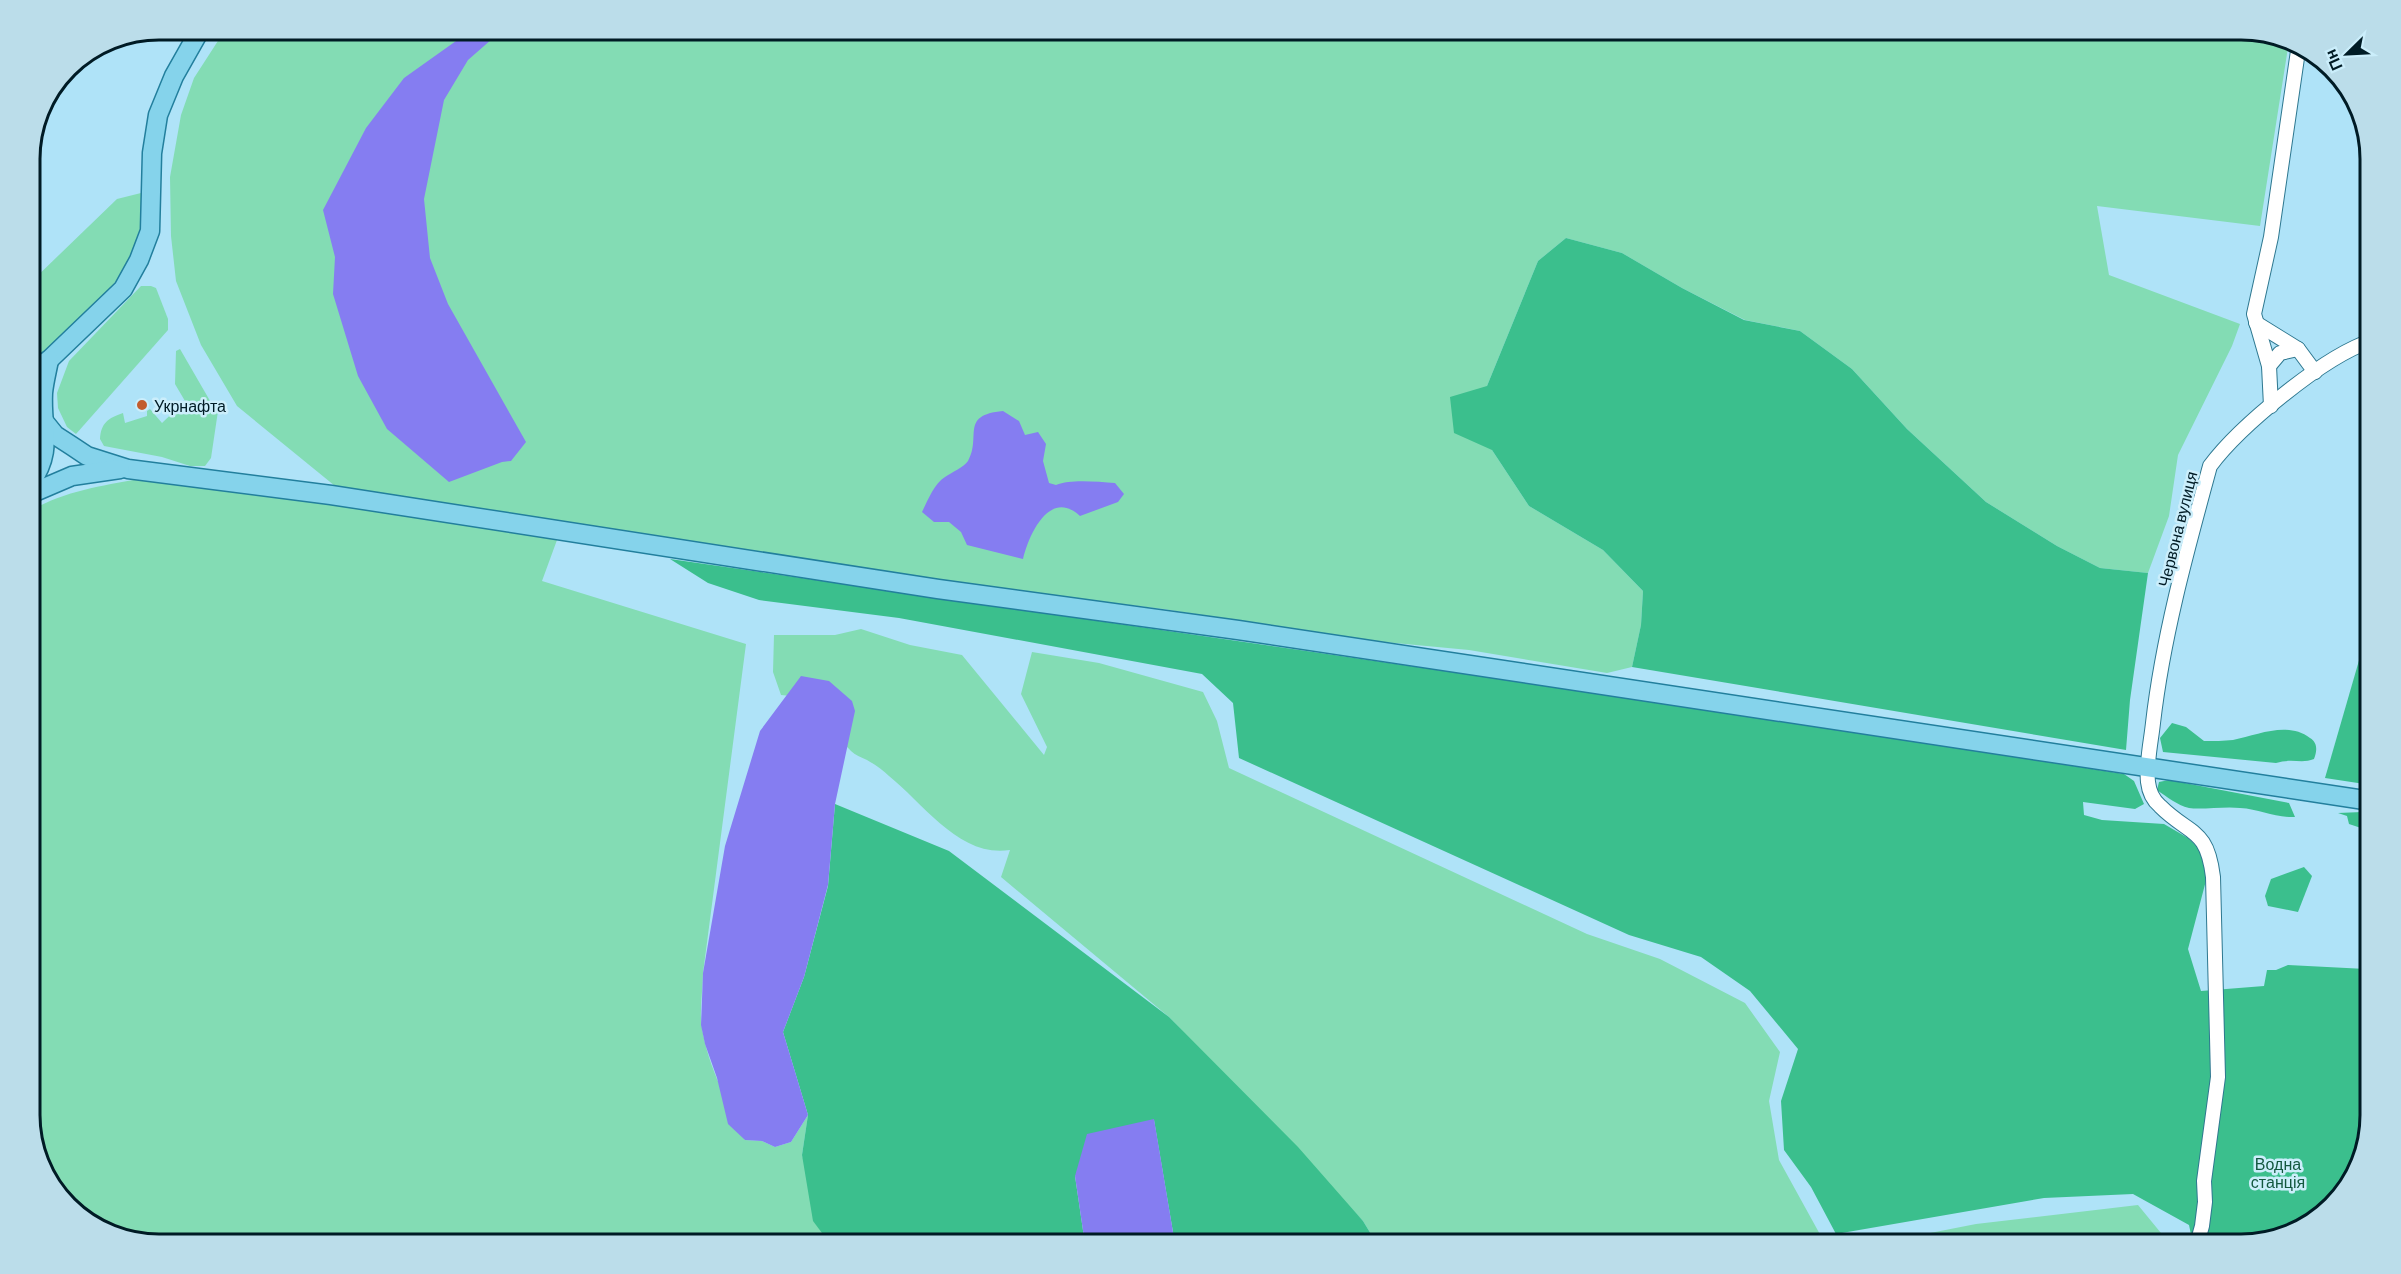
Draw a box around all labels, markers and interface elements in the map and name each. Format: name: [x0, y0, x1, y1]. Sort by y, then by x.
north arrow: [2317, 24, 2377, 84]
text: Пн: [2320, 47, 2346, 74]
place label: Укрнафта: [154, 396, 226, 415]
marker: Укрнафта: [135, 398, 149, 412]
street label: Червона вулиця: [2153, 469, 2201, 589]
park label: Водна станція: [2251, 1154, 2305, 1191]

